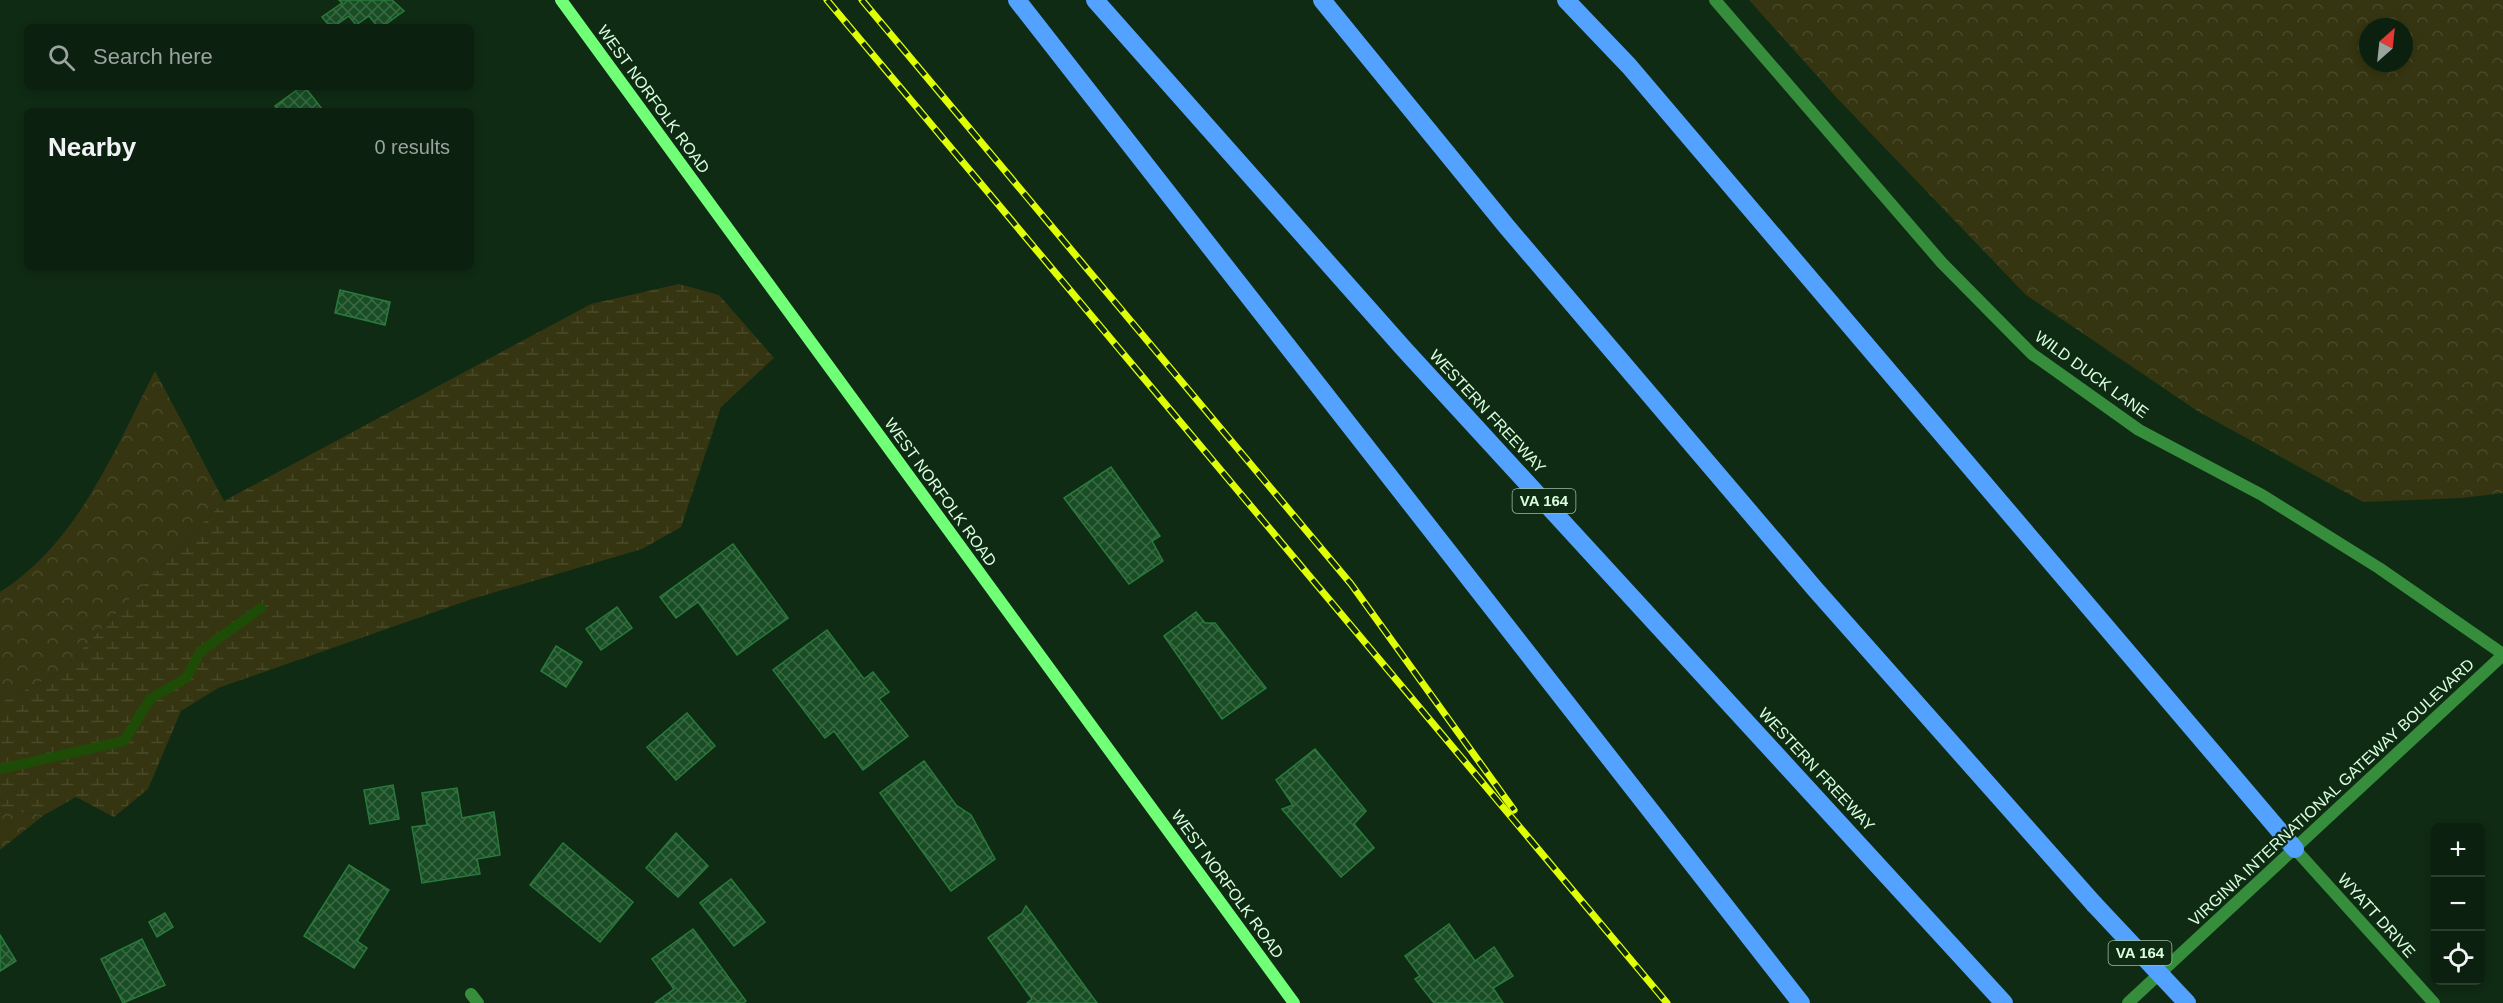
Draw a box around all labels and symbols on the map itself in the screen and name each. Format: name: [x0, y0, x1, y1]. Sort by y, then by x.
north arrow: [2359, 18, 2413, 72]
street label: WEST NORFOLK ROAD: [594, 22, 713, 176]
street label: WILD DUCK LANE: [2032, 328, 2152, 421]
street label: WESTERN FREEWAY: [1426, 346, 1549, 477]
street label: WEST NORFOLK ROAD: [881, 415, 1000, 569]
road number: VA 164: [1512, 489, 1576, 513]
street label: VIRGINIA INTERNATIONAL GATEWAY BOULEVARD: [2185, 655, 2477, 929]
street label: WESTERN FREEWAY: [1755, 704, 1878, 835]
street label: WEST NORFOLK ROAD: [1168, 807, 1287, 961]
street label: WYATT DRIVE: [2335, 870, 2419, 961]
road number: VA 164: [2108, 941, 2172, 965]

